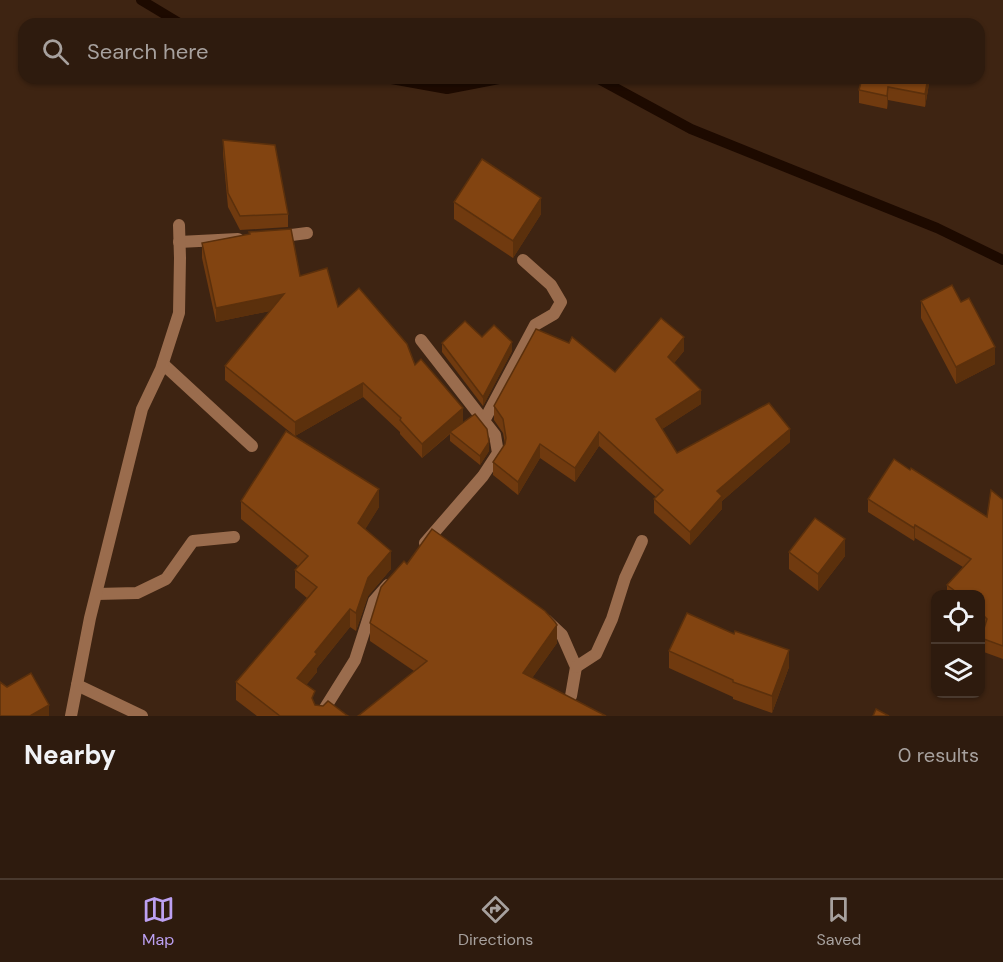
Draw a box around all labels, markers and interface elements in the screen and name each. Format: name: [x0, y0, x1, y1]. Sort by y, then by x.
search box: [18, 18, 985, 84]
icon: search: [39, 35, 72, 68]
text: Search here: [87, 37, 208, 66]
map controls: [931, 590, 985, 698]
button: locate: [931, 590, 985, 644]
button: layers: [931, 644, 985, 698]
text: Nearby: [24, 738, 116, 772]
text: 0 results: [898, 742, 979, 768]
tab: Map: [142, 893, 175, 950]
tab: Directions: [458, 893, 533, 950]
tab: Saved: [817, 893, 861, 950]

